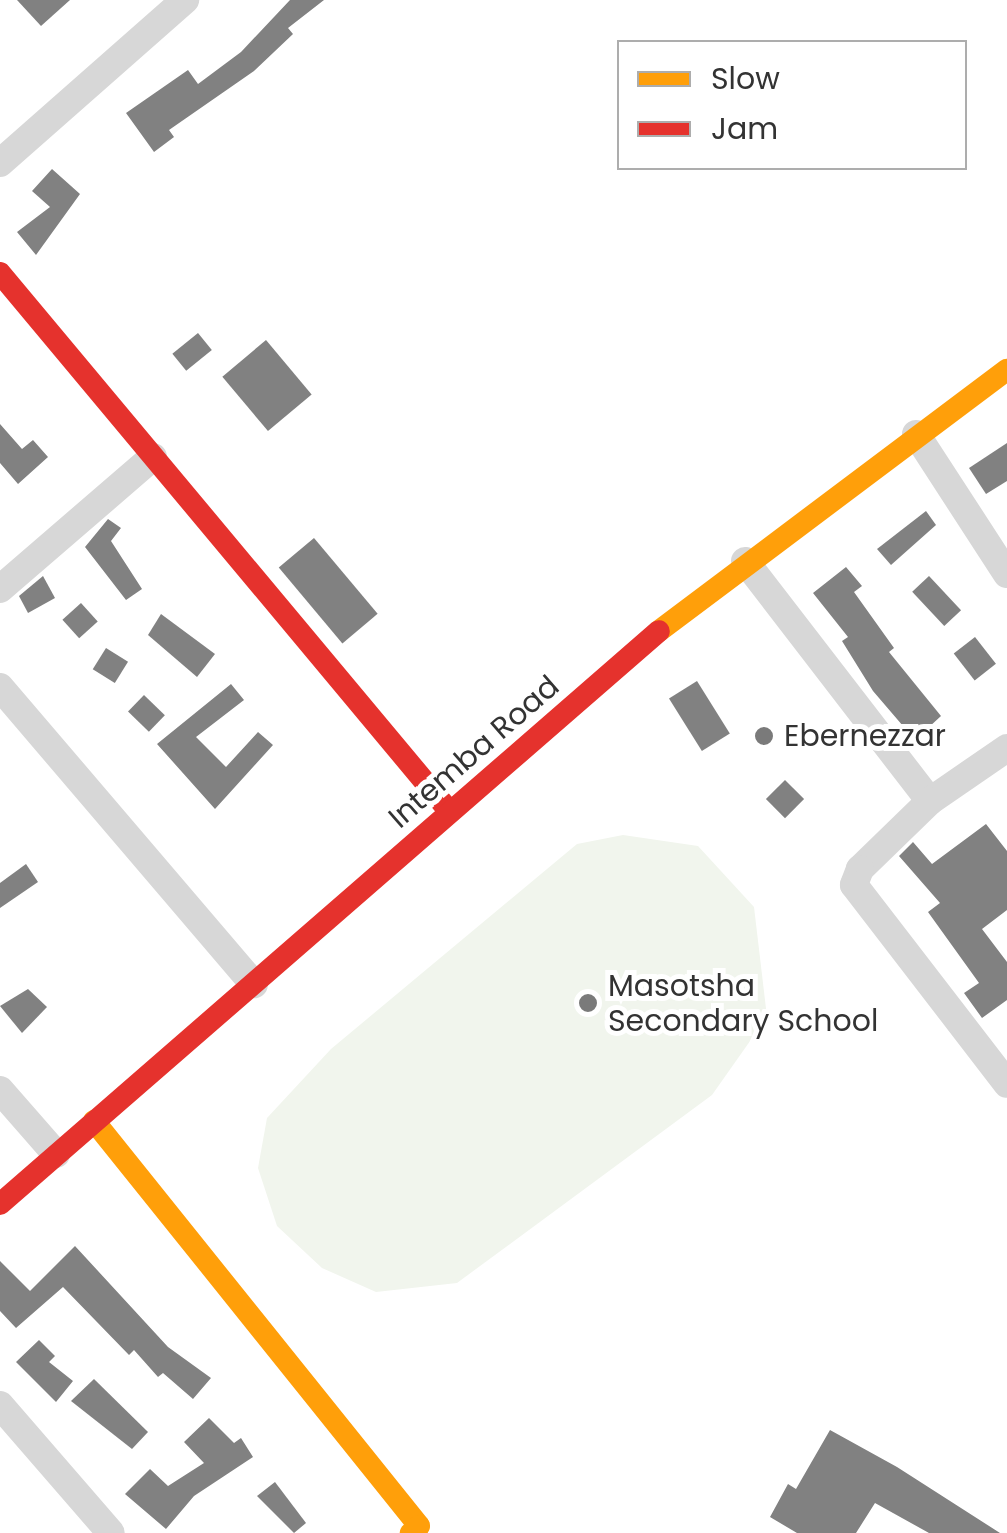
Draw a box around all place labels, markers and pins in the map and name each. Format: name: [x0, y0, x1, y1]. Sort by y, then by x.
place label: Ebernezzar: [784, 718, 946, 754]
marker: Ebernezzar: [753, 725, 775, 747]
place label: Masotsha Secondary School: [608, 968, 878, 1038]
marker: Masotsha Secondary School: [577, 992, 599, 1014]

